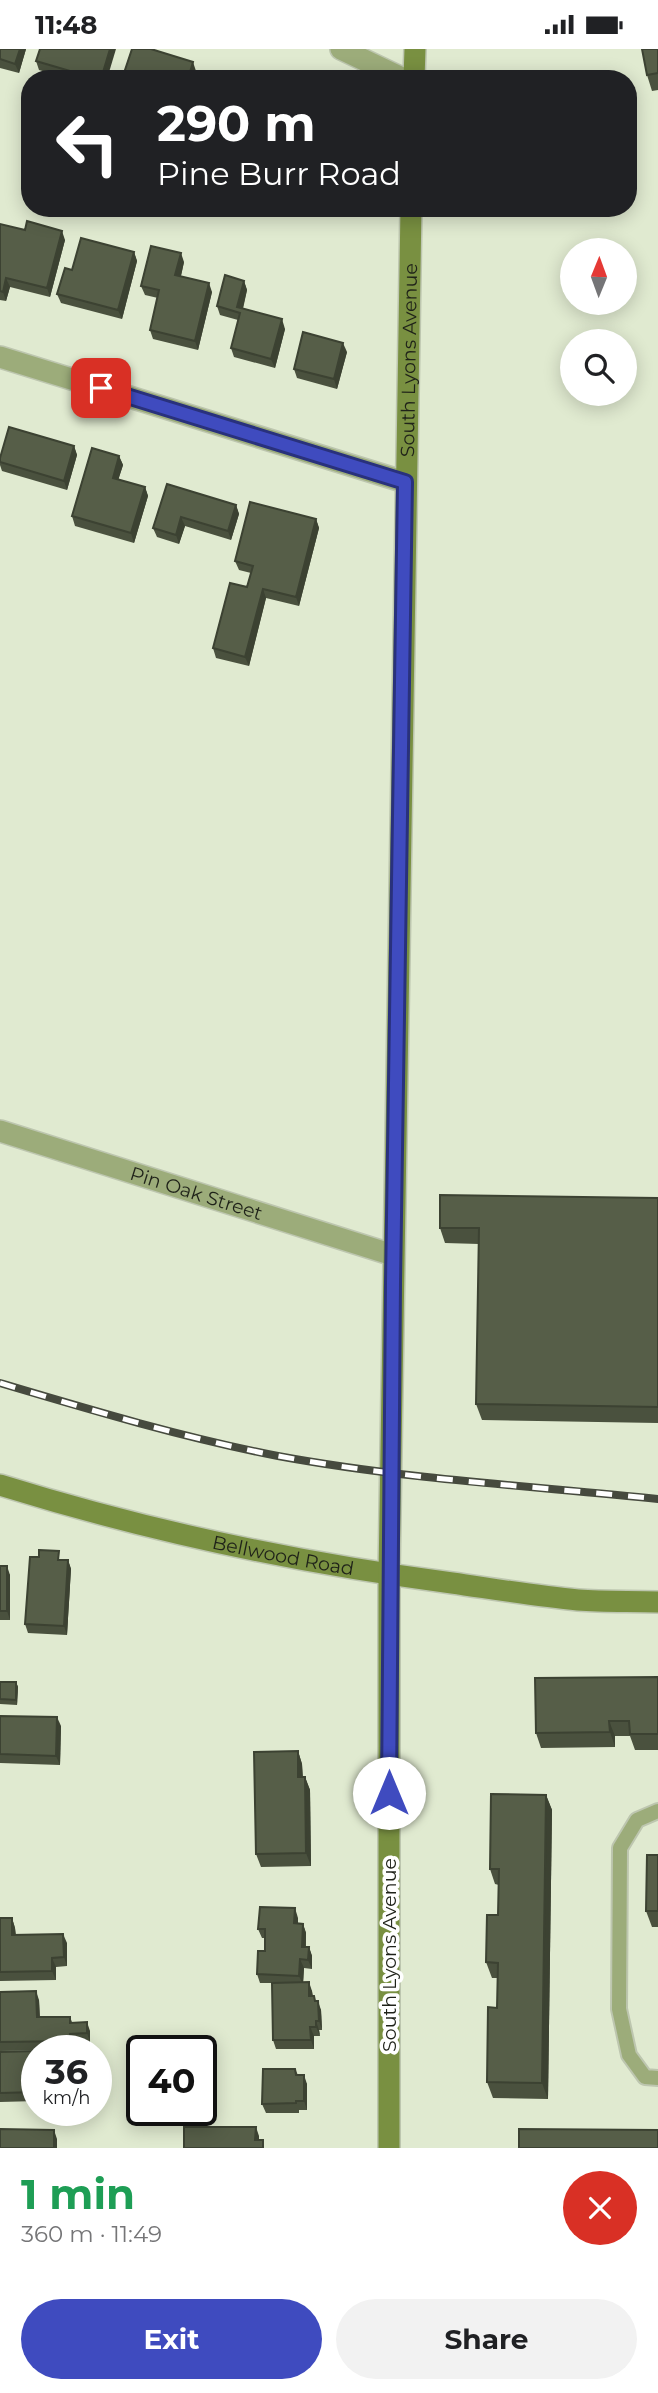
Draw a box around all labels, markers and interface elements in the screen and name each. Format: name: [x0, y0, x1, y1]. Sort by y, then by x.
text: 11:48: [35, 9, 98, 41]
text: 290 m: [157, 94, 316, 153]
icon: left: [42, 98, 133, 189]
text: Pine Burr Road: [157, 154, 401, 193]
north arrow: [560, 238, 637, 315]
map controls: [560, 238, 637, 406]
street label: South Lyons Avenue: [396, 263, 422, 457]
button: search: [560, 329, 637, 406]
pin: [71, 358, 131, 418]
icon: arrive: [82, 369, 120, 407]
street label: Pin Oak Street: [127, 1162, 266, 1225]
street label: Bellwood Road: [210, 1531, 356, 1580]
position arrow: [352, 1756, 426, 1830]
street label: South Lyons Avenue: [378, 1858, 401, 2052]
speed limit sign: 40: [126, 2035, 217, 2126]
text: 36: [45, 2050, 88, 2093]
text: km/h: [42, 2087, 91, 2109]
text: 1 min: [21, 2168, 135, 2220]
button: close: [563, 2171, 637, 2245]
text: 360 m · 11:49: [21, 2220, 162, 2248]
button: Exit: [21, 2299, 322, 2379]
button: Share: [336, 2299, 637, 2379]

